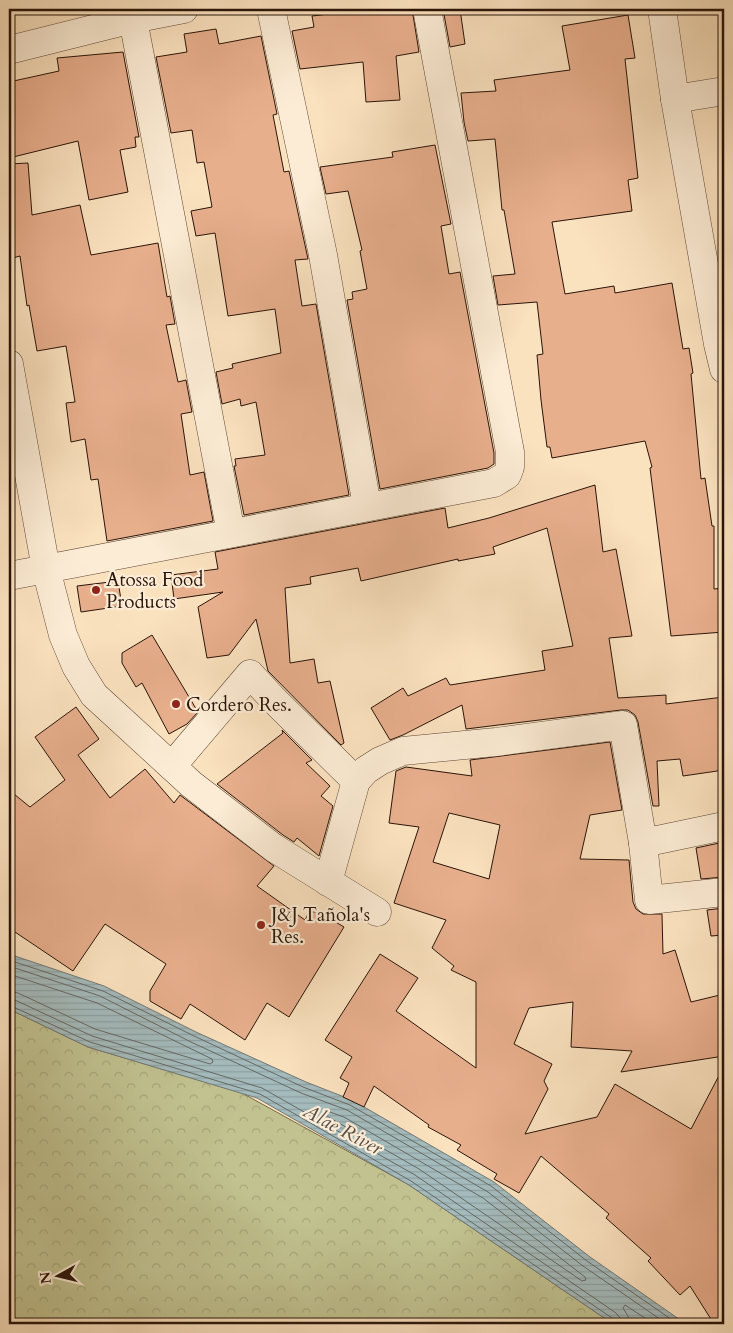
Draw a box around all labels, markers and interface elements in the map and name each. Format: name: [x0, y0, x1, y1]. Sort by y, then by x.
place label: Atossa Food Products: [106, 567, 203, 615]
marker: Atossa Food Products: [90, 584, 102, 596]
place label: Cordero Res.: [186, 692, 292, 718]
marker: Cordero Res.: [170, 698, 182, 710]
place label: J&J Tañola's Res.: [268, 902, 370, 950]
marker: J&J Tañola's Res.: [255, 919, 267, 931]
water label: Alae River: [298, 1097, 388, 1162]
north arrow: [32, 1250, 82, 1300]
text: N: [35, 1270, 56, 1285]

